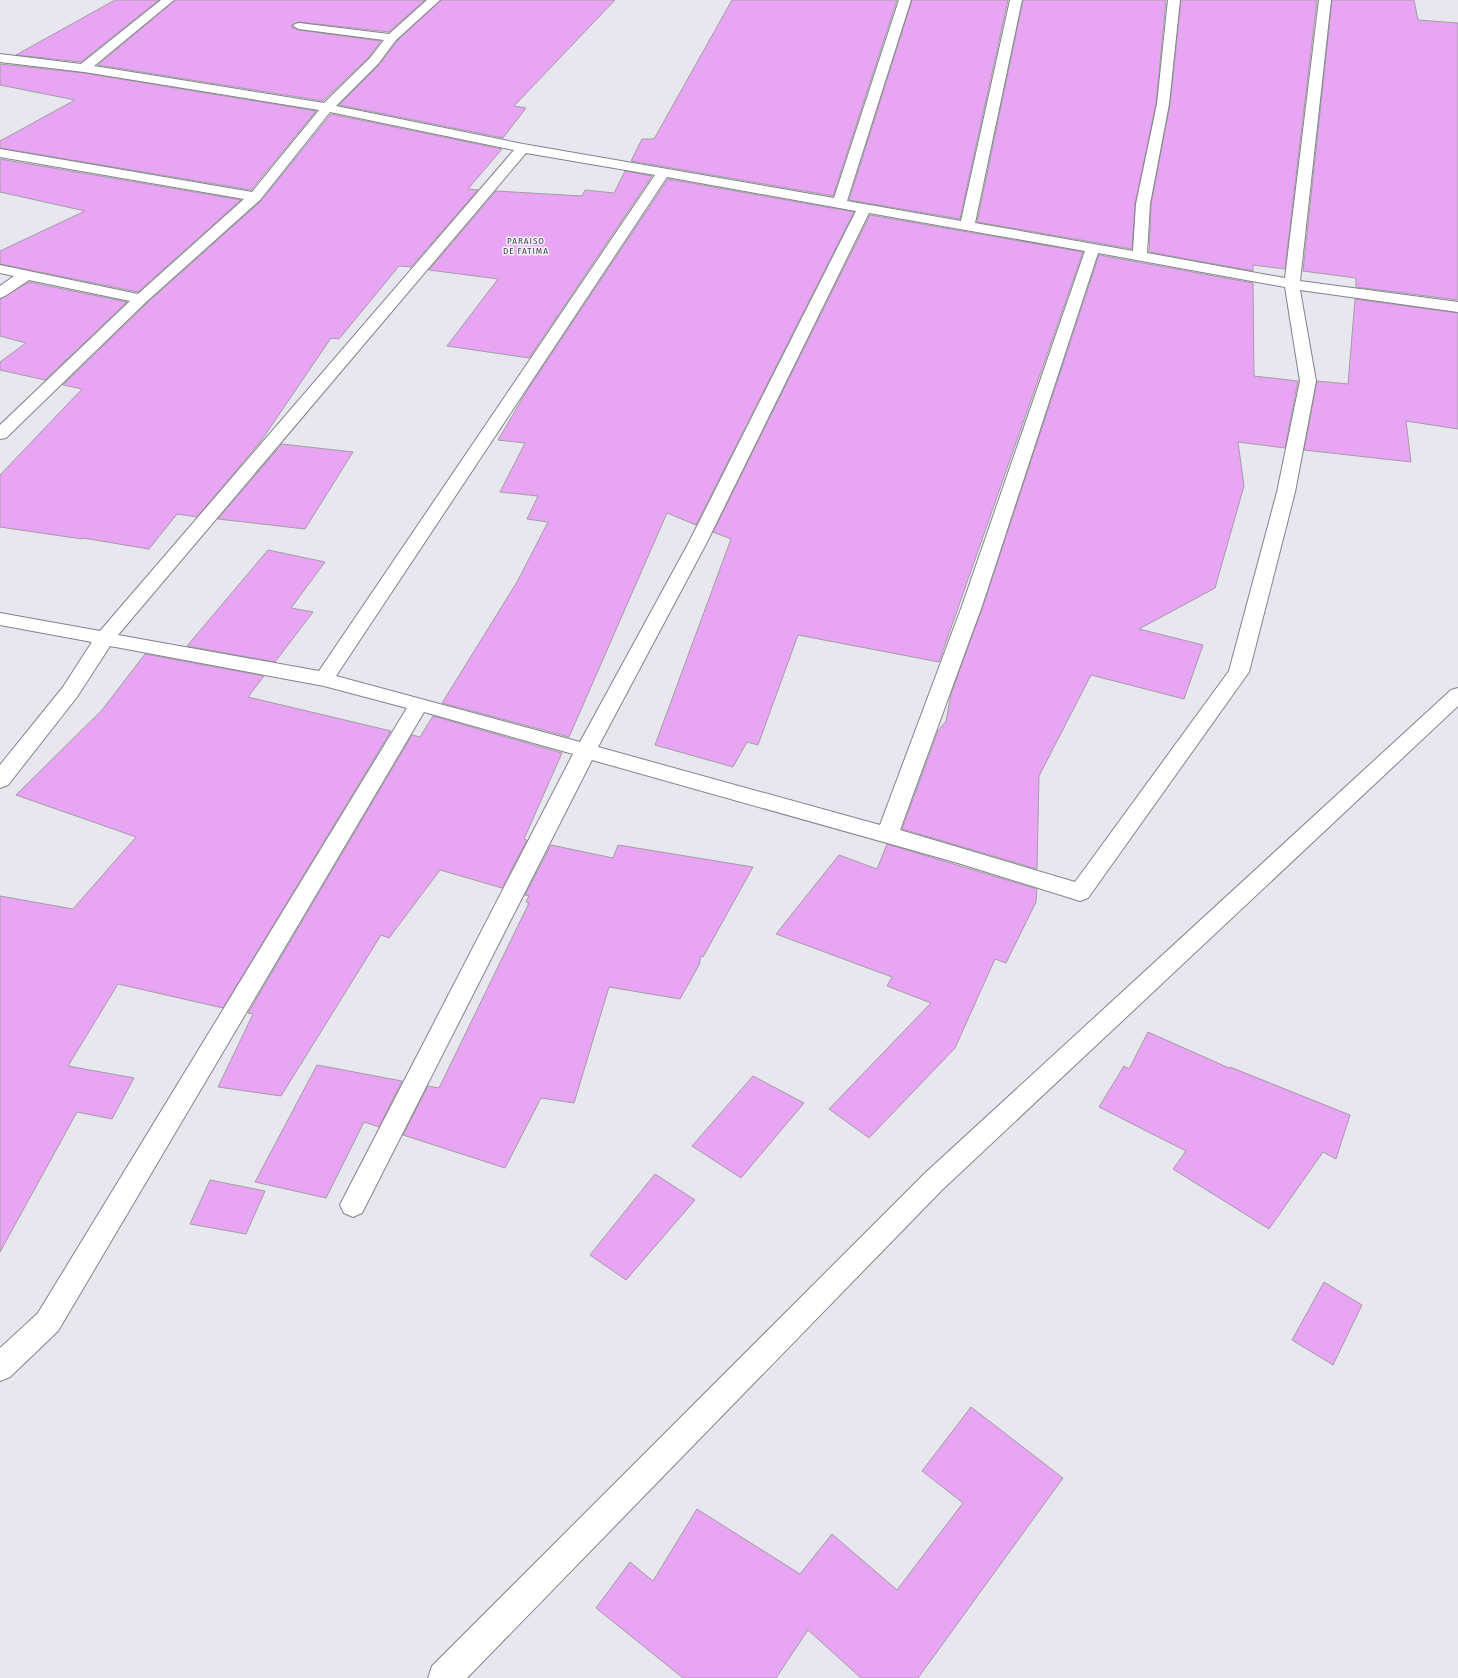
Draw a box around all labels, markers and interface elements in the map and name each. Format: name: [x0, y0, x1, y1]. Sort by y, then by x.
district label: PARAISO DE FATIMA: [503, 236, 549, 256]

